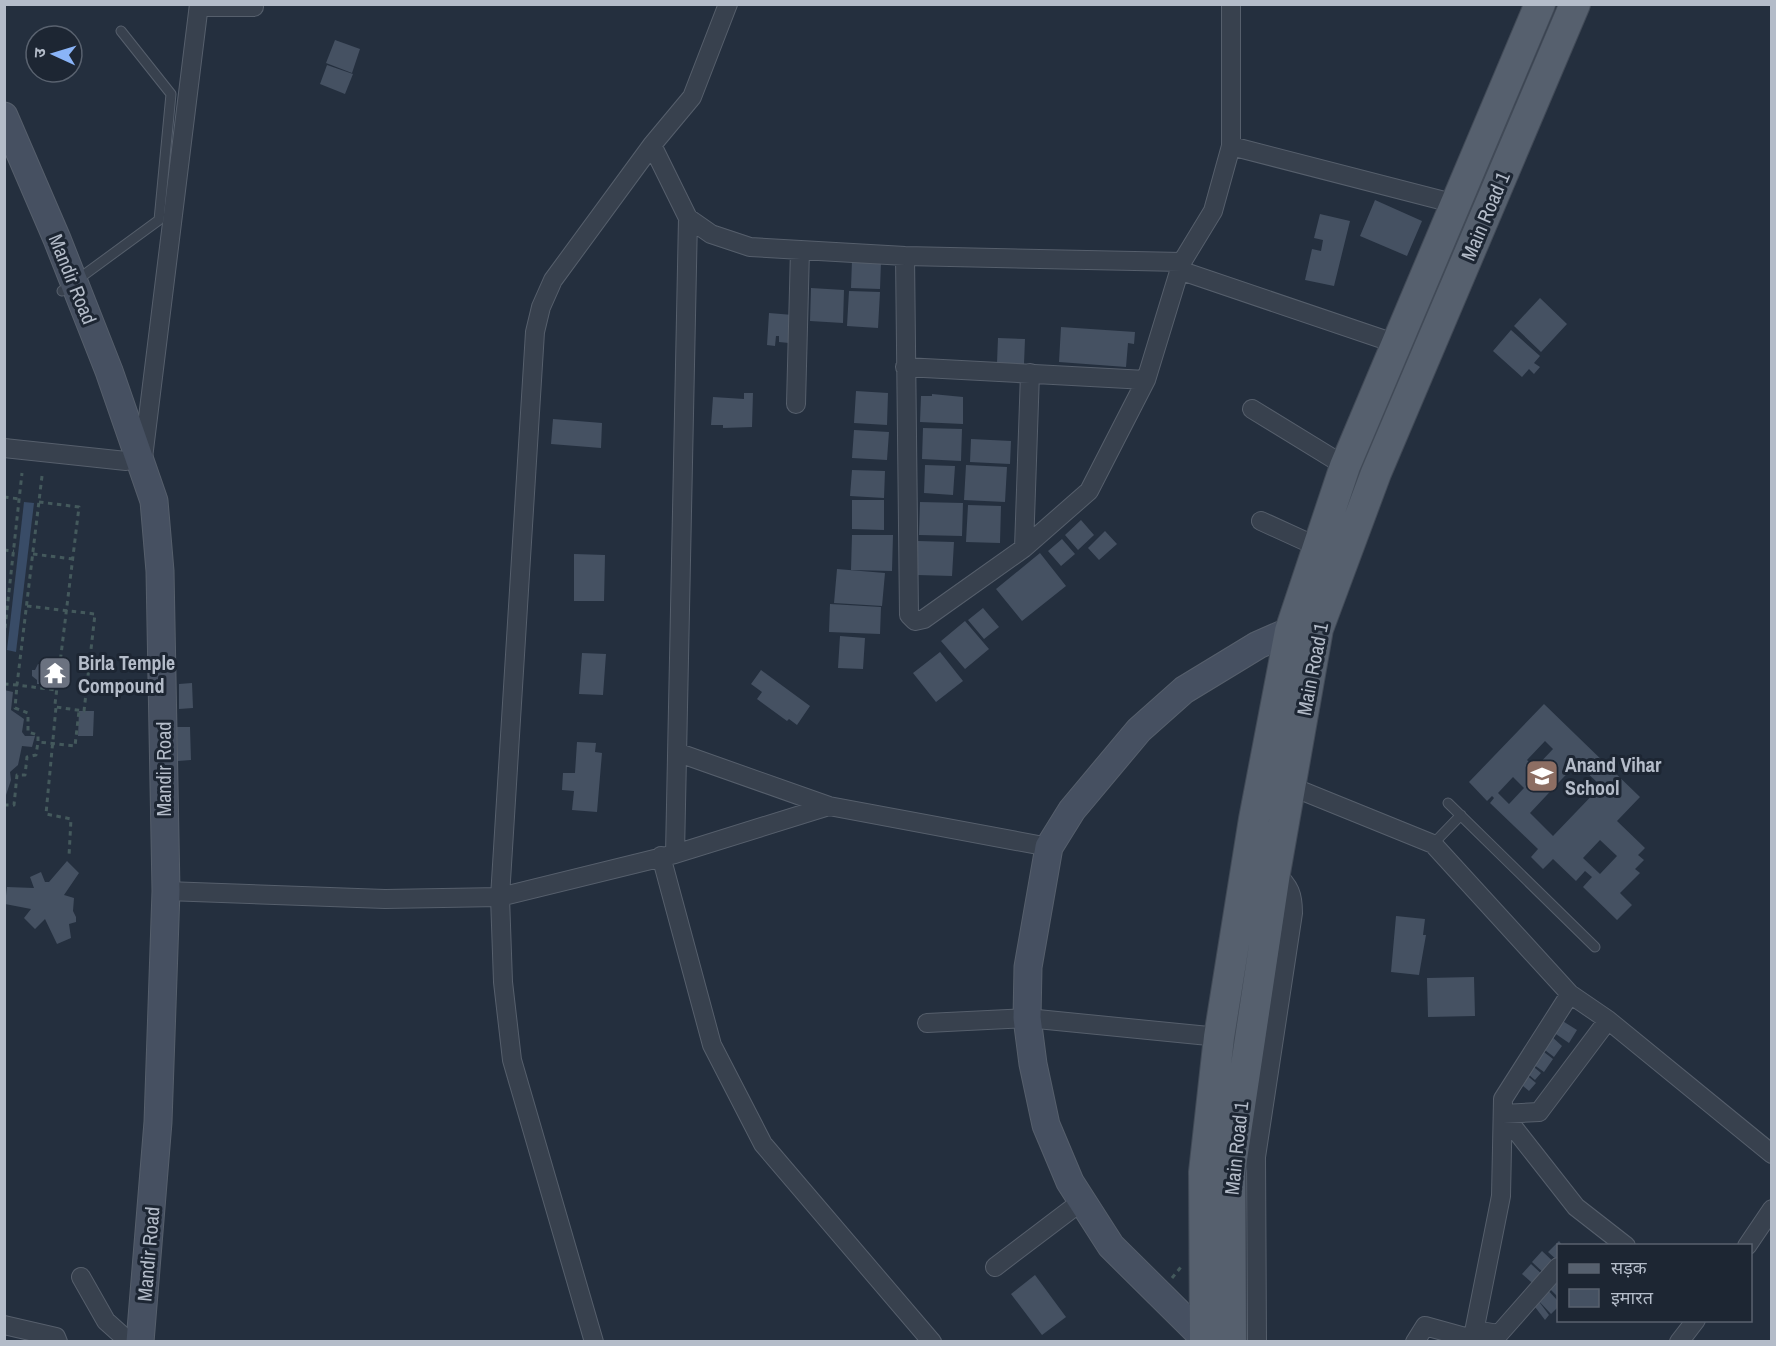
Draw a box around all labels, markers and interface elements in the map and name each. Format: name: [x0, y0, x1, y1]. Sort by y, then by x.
north arrow: [24, 24, 84, 84]
text: उ: [28, 47, 50, 58]
street label: Main Road 1: [1454, 168, 1516, 264]
street label: Mandir Road: [43, 230, 103, 328]
street label: Main Road 1: [1290, 620, 1334, 718]
place label: Birla Temple Compound: [78, 649, 175, 699]
temple icon: Birla Temple Compound: [37, 655, 73, 691]
street label: Mandir Road: [150, 722, 177, 816]
place label: Anand Vihar School: [1565, 751, 1662, 801]
school or university icon: Anand Vihar School: [1524, 758, 1560, 794]
street label: Main Road 1: [1218, 1100, 1254, 1196]
street label: Mandir Road: [130, 1206, 166, 1302]
legend: [1557, 1244, 1752, 1322]
text: सड़क: [1611, 1255, 1648, 1280]
text: इमारत: [1611, 1285, 1654, 1310]

